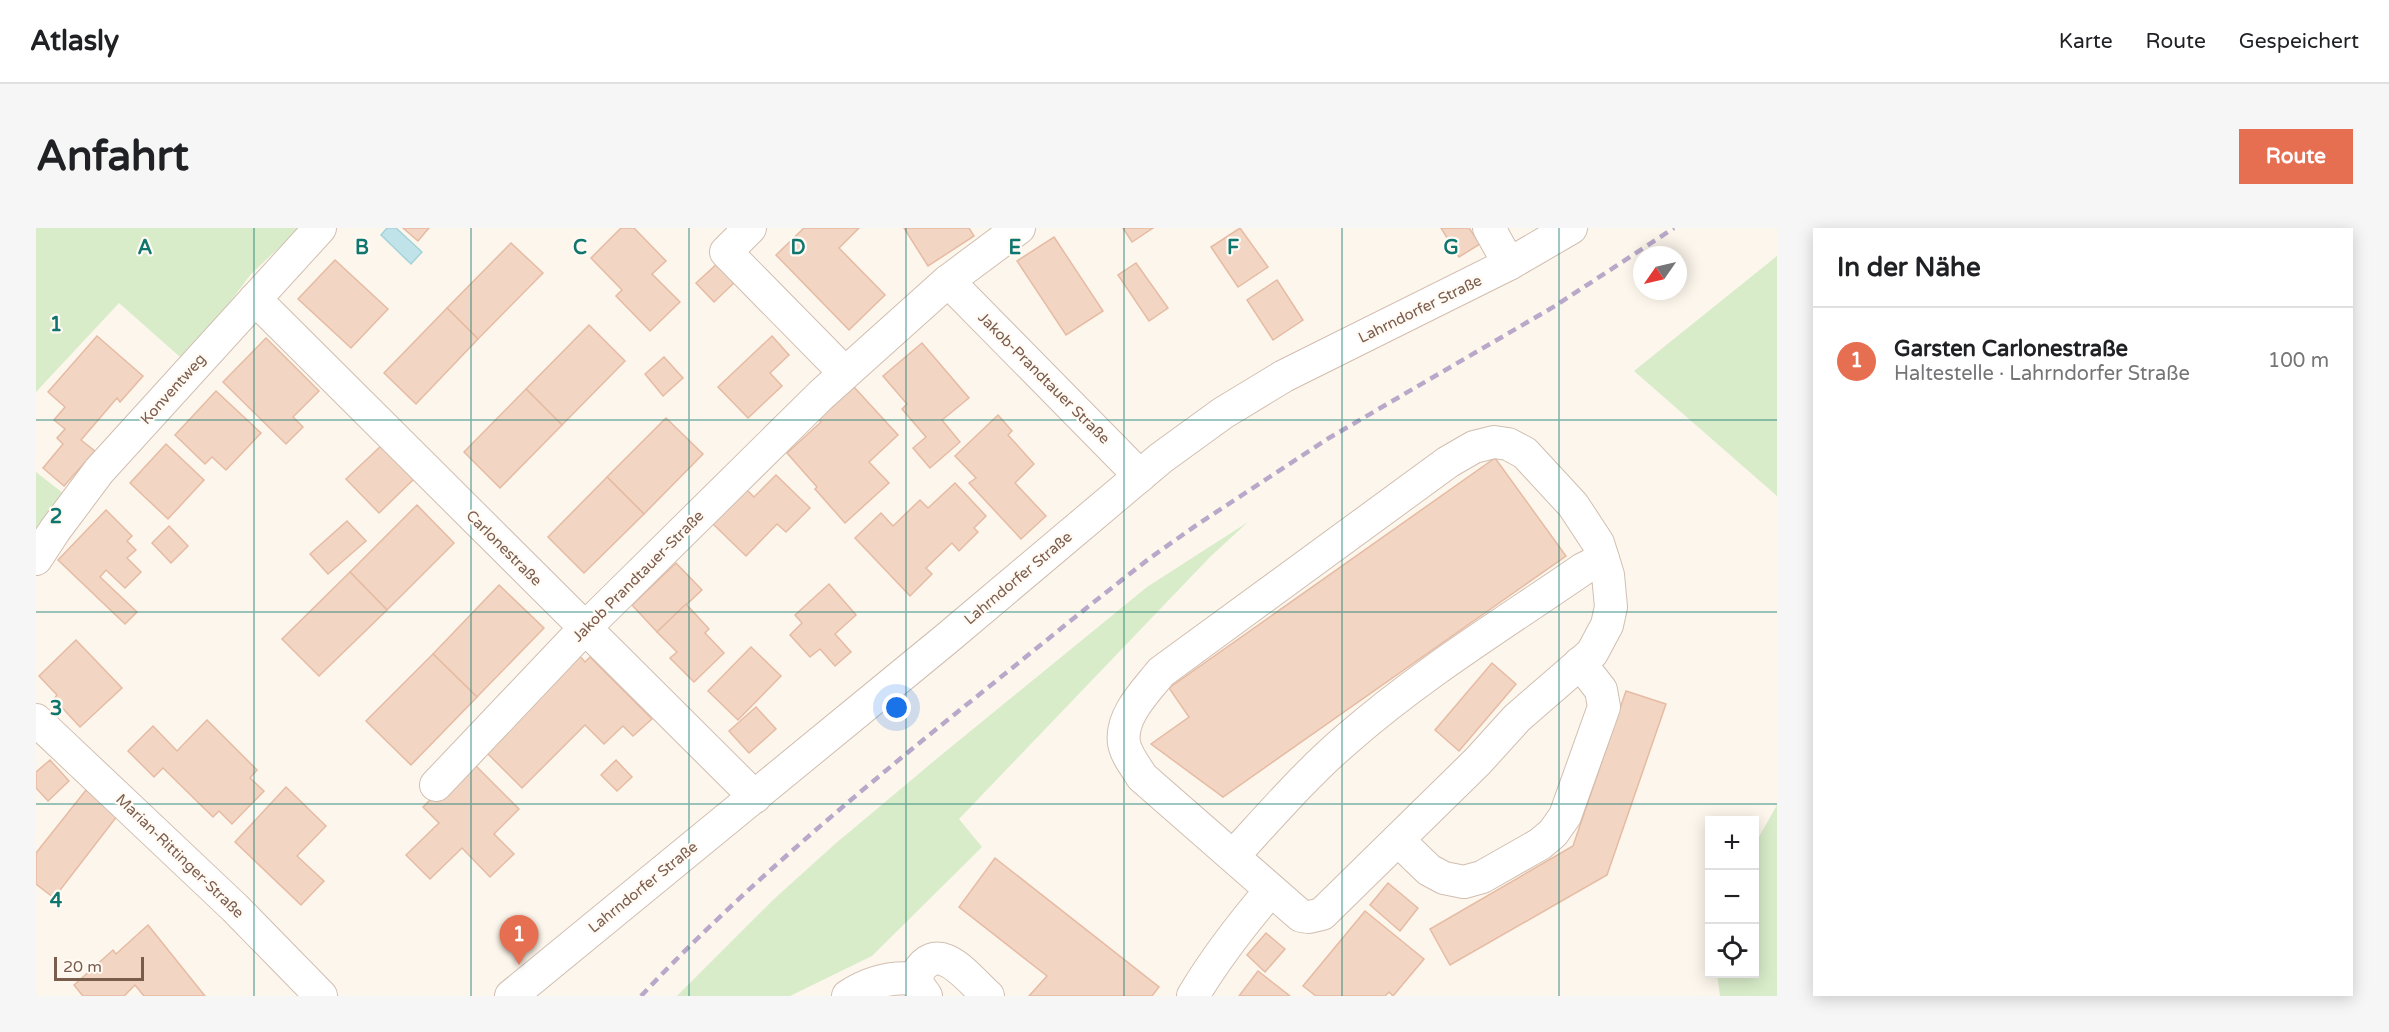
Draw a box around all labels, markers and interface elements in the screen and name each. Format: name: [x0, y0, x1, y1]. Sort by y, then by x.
text: Atlasly: [30, 24, 119, 58]
text: Karte: [2059, 29, 2113, 54]
text: Route: [2146, 29, 2206, 54]
text: Gespeichert: [2239, 29, 2359, 54]
button: Route: [2239, 129, 2353, 184]
text: Anfahrt: [36, 131, 189, 182]
text: A: [138, 236, 153, 260]
text: B: [355, 236, 369, 260]
text: C: [573, 236, 587, 260]
text: D: [790, 236, 806, 260]
text: E: [1009, 236, 1022, 260]
text: F: [1227, 236, 1239, 260]
text: G: [1443, 236, 1459, 260]
north arrow: [1633, 246, 1687, 300]
text: In der Nähe: [1837, 252, 1981, 283]
street label: Lahrndorfer Straße: [1355, 271, 1485, 347]
street label: Jakob-Prandtauer Straße: [974, 308, 1114, 448]
text: 1: [50, 313, 62, 337]
text: Garsten Carlonestraße: [1894, 336, 2128, 362]
text: 1: [1850, 349, 1863, 373]
text: 100 m: [2268, 349, 2329, 373]
street label: Konventweg: [137, 350, 209, 428]
text: Haltestelle · Lahrndorfer Straße: [1894, 362, 2190, 386]
text: 2: [50, 505, 62, 529]
street label: Carlonestraße: [462, 506, 546, 590]
street label: Jakob Prandtauer-Straße: [569, 507, 707, 645]
street label: Lahrndorfer Straße: [960, 528, 1076, 628]
your location: [882, 693, 911, 722]
text: 3: [50, 697, 62, 721]
street label: Marian-Rittinger-Straße: [112, 790, 248, 922]
map controls: [1705, 816, 1759, 978]
button: +: [1705, 816, 1759, 870]
street label: Lahrndorfer Straße: [585, 837, 701, 937]
button: −: [1705, 870, 1759, 924]
text: 4: [50, 889, 63, 913]
pin: 1: [500, 916, 538, 965]
button: locate: [1705, 924, 1759, 978]
scale bar: [54, 954, 144, 982]
text: 20 m: [63, 957, 102, 977]

